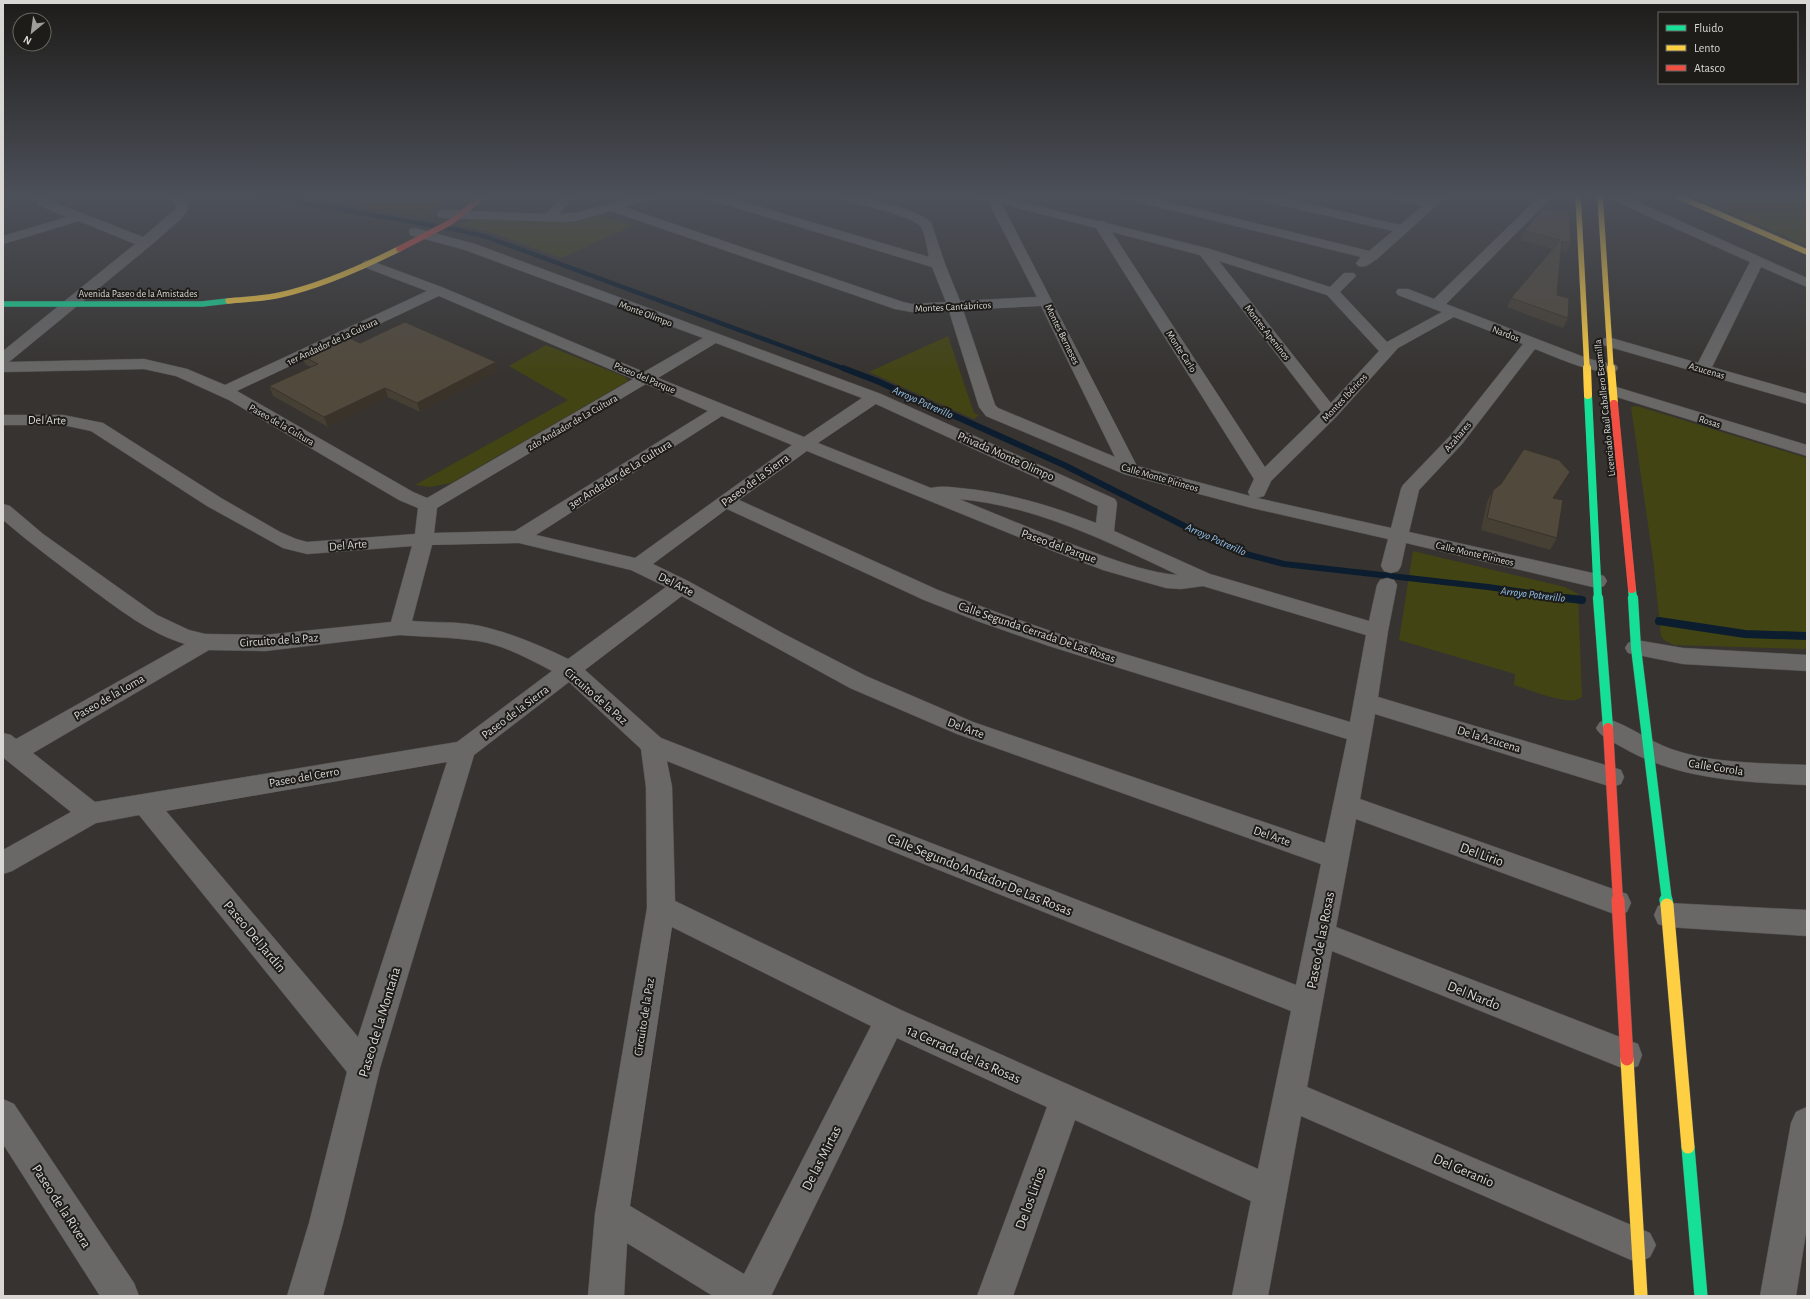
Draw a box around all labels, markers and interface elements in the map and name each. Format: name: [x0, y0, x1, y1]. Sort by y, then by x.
north arrow: [12, 12, 52, 52]
legend: [1658, 12, 1798, 84]
text: Fluido: [1694, 22, 1723, 34]
text: N: [21, 34, 33, 47]
text: Lento: [1694, 42, 1720, 54]
text: Atasco: [1694, 62, 1725, 74]
street label: Avenida Paseo de la Amistades: [78, 289, 198, 299]
street label: Monte Olimpo: [618, 299, 674, 329]
street label: Montes Cantábricos: [915, 300, 992, 314]
street label: Montes Berneses: [1043, 303, 1081, 366]
street label: Montes Apeninos: [1243, 303, 1292, 362]
street label: 1er Andador de La Cultura: [285, 316, 380, 367]
street label: Nardos: [1491, 324, 1521, 344]
street label: Monte Carlo: [1164, 329, 1198, 374]
street label: Licenciado Raúl Caballero Escamilla: [1593, 339, 1617, 477]
street label: Paseo del Parque: [612, 360, 677, 396]
street label: Azucenas: [1688, 361, 1726, 381]
street label: Montes Ibéricos: [1320, 372, 1369, 423]
water label: Arroyo Potrerillo: [890, 384, 955, 421]
street label: 2do Andador de La Cultura: [526, 393, 620, 453]
street label: Paseo de la Cultura: [247, 402, 316, 448]
street label: Del Arte: [28, 414, 66, 426]
street label: Rosas: [1698, 414, 1722, 430]
street label: Azahares: [1442, 420, 1473, 454]
street label: Privada Monte Olimpo: [956, 429, 1056, 483]
street label: 3er Andador de La Cultura: [566, 437, 674, 511]
street label: Paseo de la Sierra: [719, 451, 792, 509]
street label: Calle Monte Pirineos: [1120, 462, 1200, 494]
water label: Arroyo Potrerillo: [1183, 521, 1248, 558]
street label: Paseo del Parque: [1020, 527, 1098, 565]
street label: Del Arte: [328, 537, 368, 553]
street label: Calle Monte Pirineos: [1435, 540, 1515, 568]
street label: Del Arte: [656, 570, 696, 598]
water label: Arroyo Potrerillo: [1499, 585, 1566, 604]
street label: Calle Segunda Cerrada De Las Rosas: [957, 599, 1117, 665]
street label: Circuito de la Paz: [239, 631, 319, 649]
street label: Circuito de la Paz: [562, 666, 630, 726]
street label: Paseo de la Loma: [72, 672, 147, 722]
street label: Paseo de la Sierra: [479, 683, 551, 741]
street label: Del Arte: [946, 716, 986, 740]
street label: De la Azucena: [1456, 724, 1523, 754]
street label: Calle Corola: [1688, 757, 1745, 777]
street label: Paseo del Cerro: [268, 765, 340, 789]
street label: Del Arte: [1252, 824, 1292, 848]
street label: Calle Segundo Andador De Las Rosas: [885, 831, 1074, 918]
street label: Del Lirio: [1458, 841, 1505, 869]
street label: Paseo de las Rosas: [1305, 890, 1337, 990]
street label: Paseo Del Jardín: [221, 898, 288, 975]
street label: Paseo de La Montaña: [357, 965, 403, 1079]
street label: Circuito de la Paz: [632, 977, 656, 1057]
street label: Del Nardo: [1445, 979, 1502, 1013]
street label: 1a Cerrada de las Rosas: [905, 1024, 1023, 1086]
street label: De las Mirtas: [800, 1124, 844, 1193]
street label: Del Geranio: [1431, 1152, 1496, 1190]
street label: Paseo de la Rivera: [29, 1162, 94, 1251]
street label: De los Lirios: [1013, 1165, 1049, 1231]

